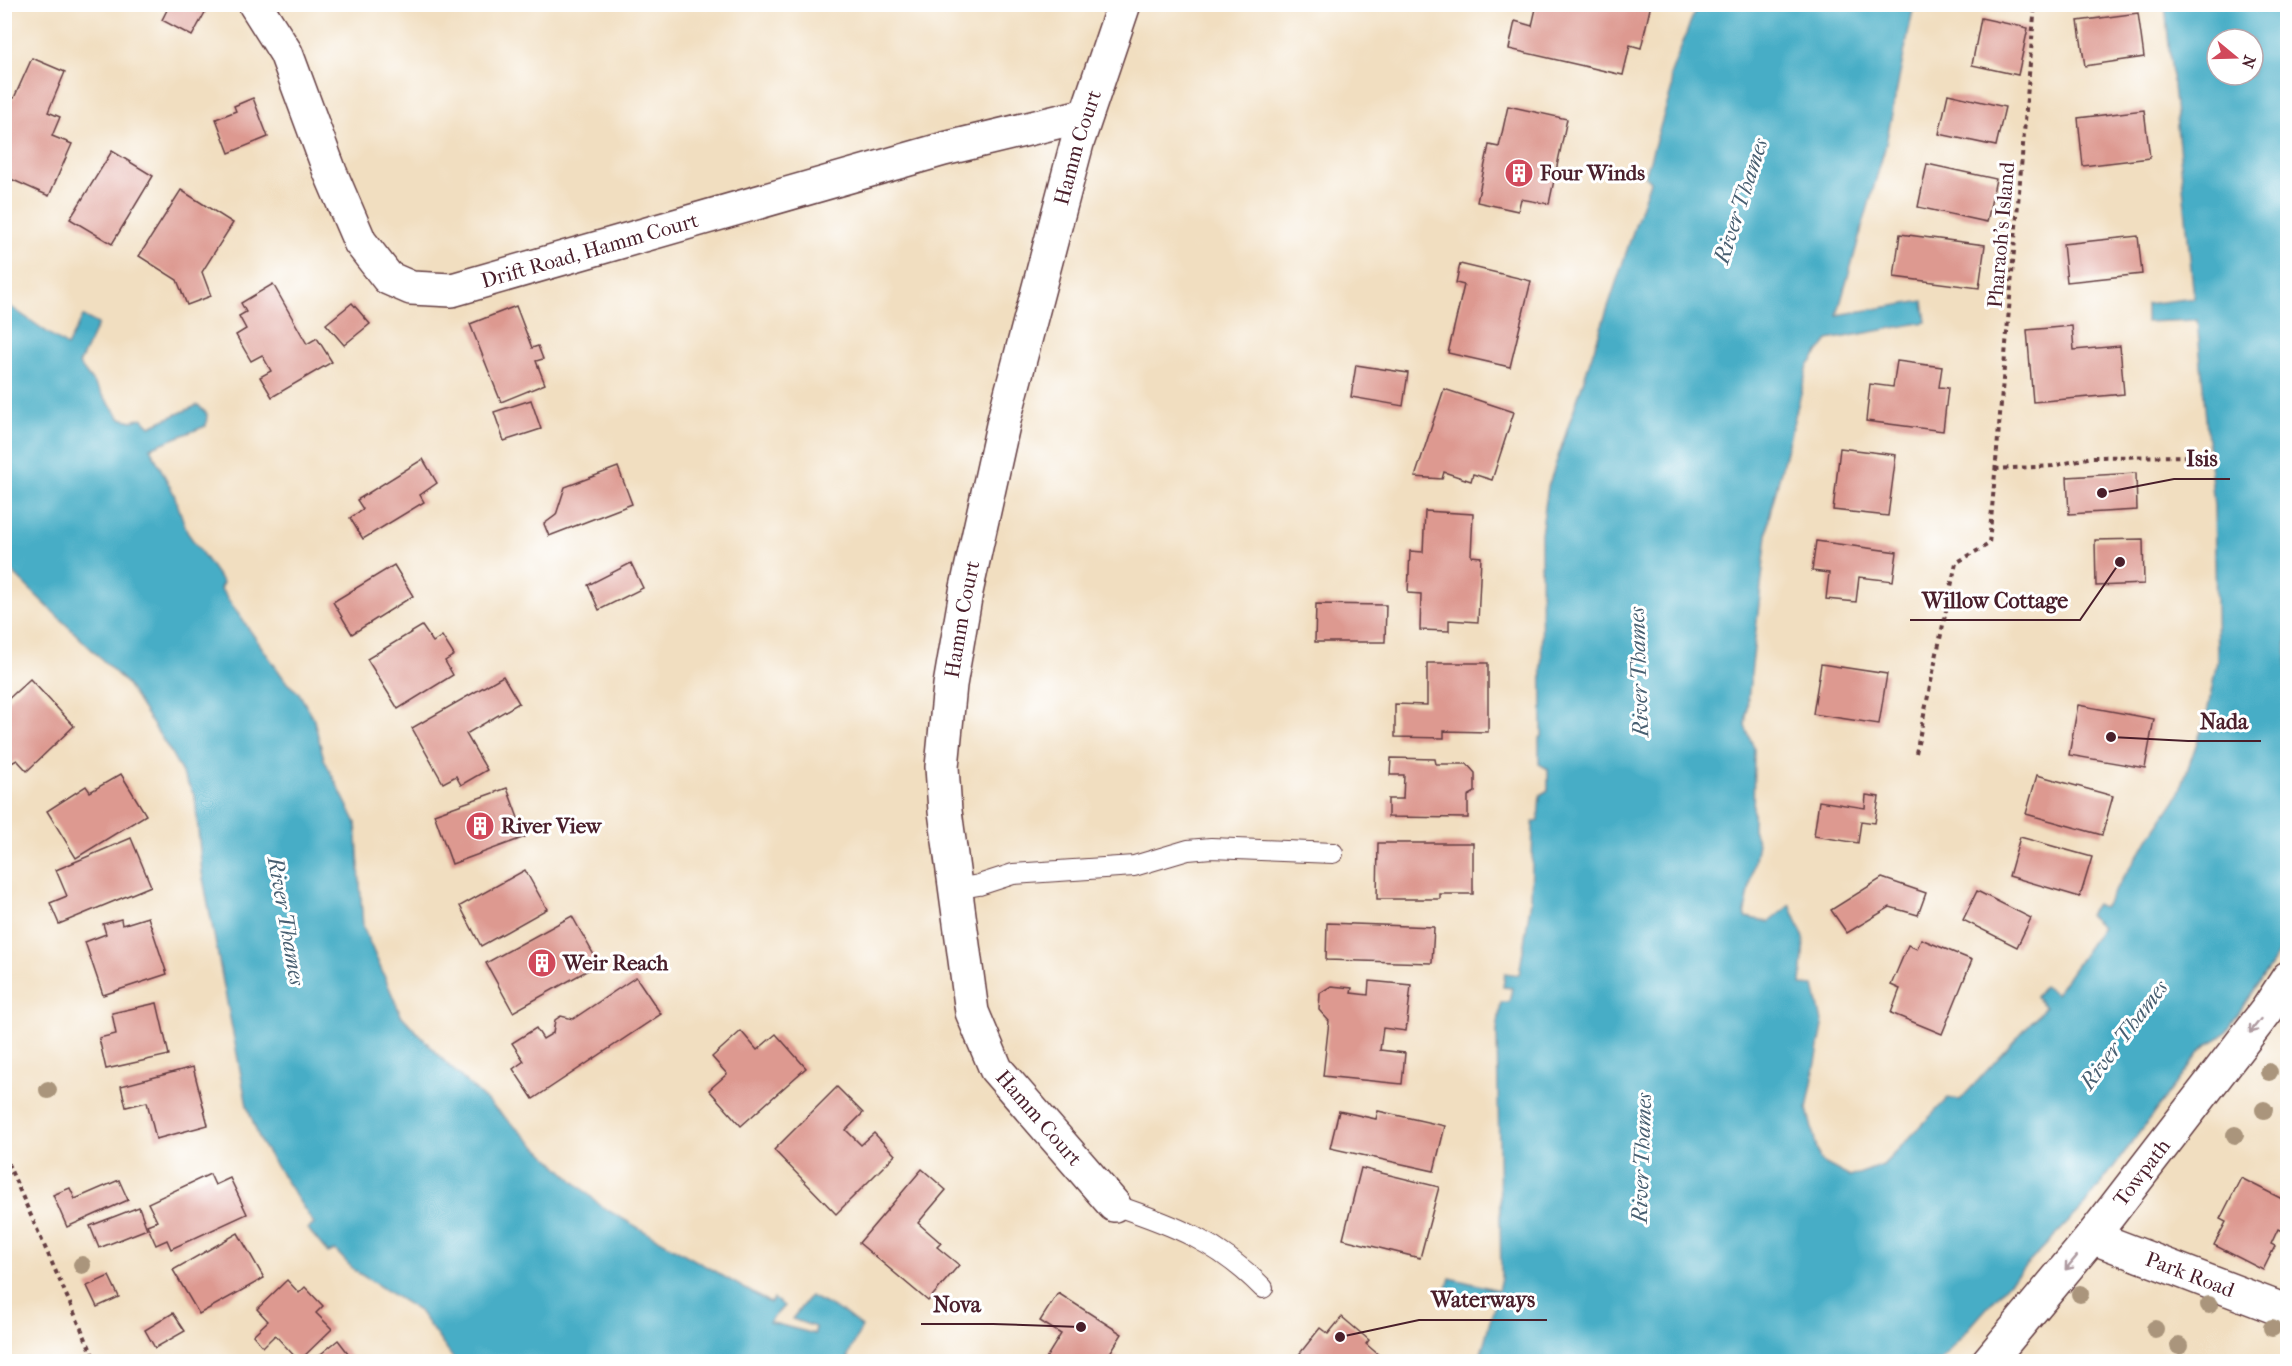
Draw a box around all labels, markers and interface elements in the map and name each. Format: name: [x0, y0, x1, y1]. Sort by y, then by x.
north arrow: [2205, 27, 2265, 87]
text: N: [2237, 53, 2260, 71]
street label: Hamm Court: [1049, 86, 1106, 208]
water label: River Thames: [1708, 134, 1774, 269]
building icon: Four Winds: [1503, 157, 1535, 189]
street label: Pharaoh's Island: [1983, 160, 2019, 309]
place label: Four Winds: [1539, 161, 1645, 185]
street label: Drift Road, Hamm Court: [478, 208, 702, 293]
callout: Isis: [2174, 439, 2230, 479]
text: Isis: [2186, 446, 2218, 472]
street label: Hamm Court: [939, 558, 985, 680]
callout: Willow Cottage: [1910, 580, 2080, 620]
text: Willow Cottage: [1921, 588, 2068, 614]
water label: River Thames: [1624, 605, 1654, 739]
callout: Nada: [2188, 701, 2261, 741]
text: Nada: [2200, 709, 2249, 735]
building icon: River View: [464, 810, 496, 842]
place label: River View: [501, 814, 603, 838]
water label: River Thames: [262, 853, 310, 989]
building icon: Weir Reach: [526, 947, 558, 979]
place label: Weir Reach: [562, 951, 668, 975]
water label: River Thames: [2073, 974, 2174, 1096]
one-way arrow: [2248, 1018, 2261, 1034]
street label: Hamm Court: [991, 1065, 1087, 1171]
water label: River Thames: [1627, 1091, 1657, 1225]
street label: Towpath: [2108, 1134, 2175, 1211]
street label: Park Road: [2142, 1247, 2238, 1303]
one-way arrow: [2064, 1255, 2077, 1271]
callout: Waterways: [1419, 1280, 1547, 1320]
callout: Nova: [921, 1284, 993, 1324]
text: Waterways: [1430, 1287, 1535, 1313]
text: Nova: [933, 1292, 982, 1318]

